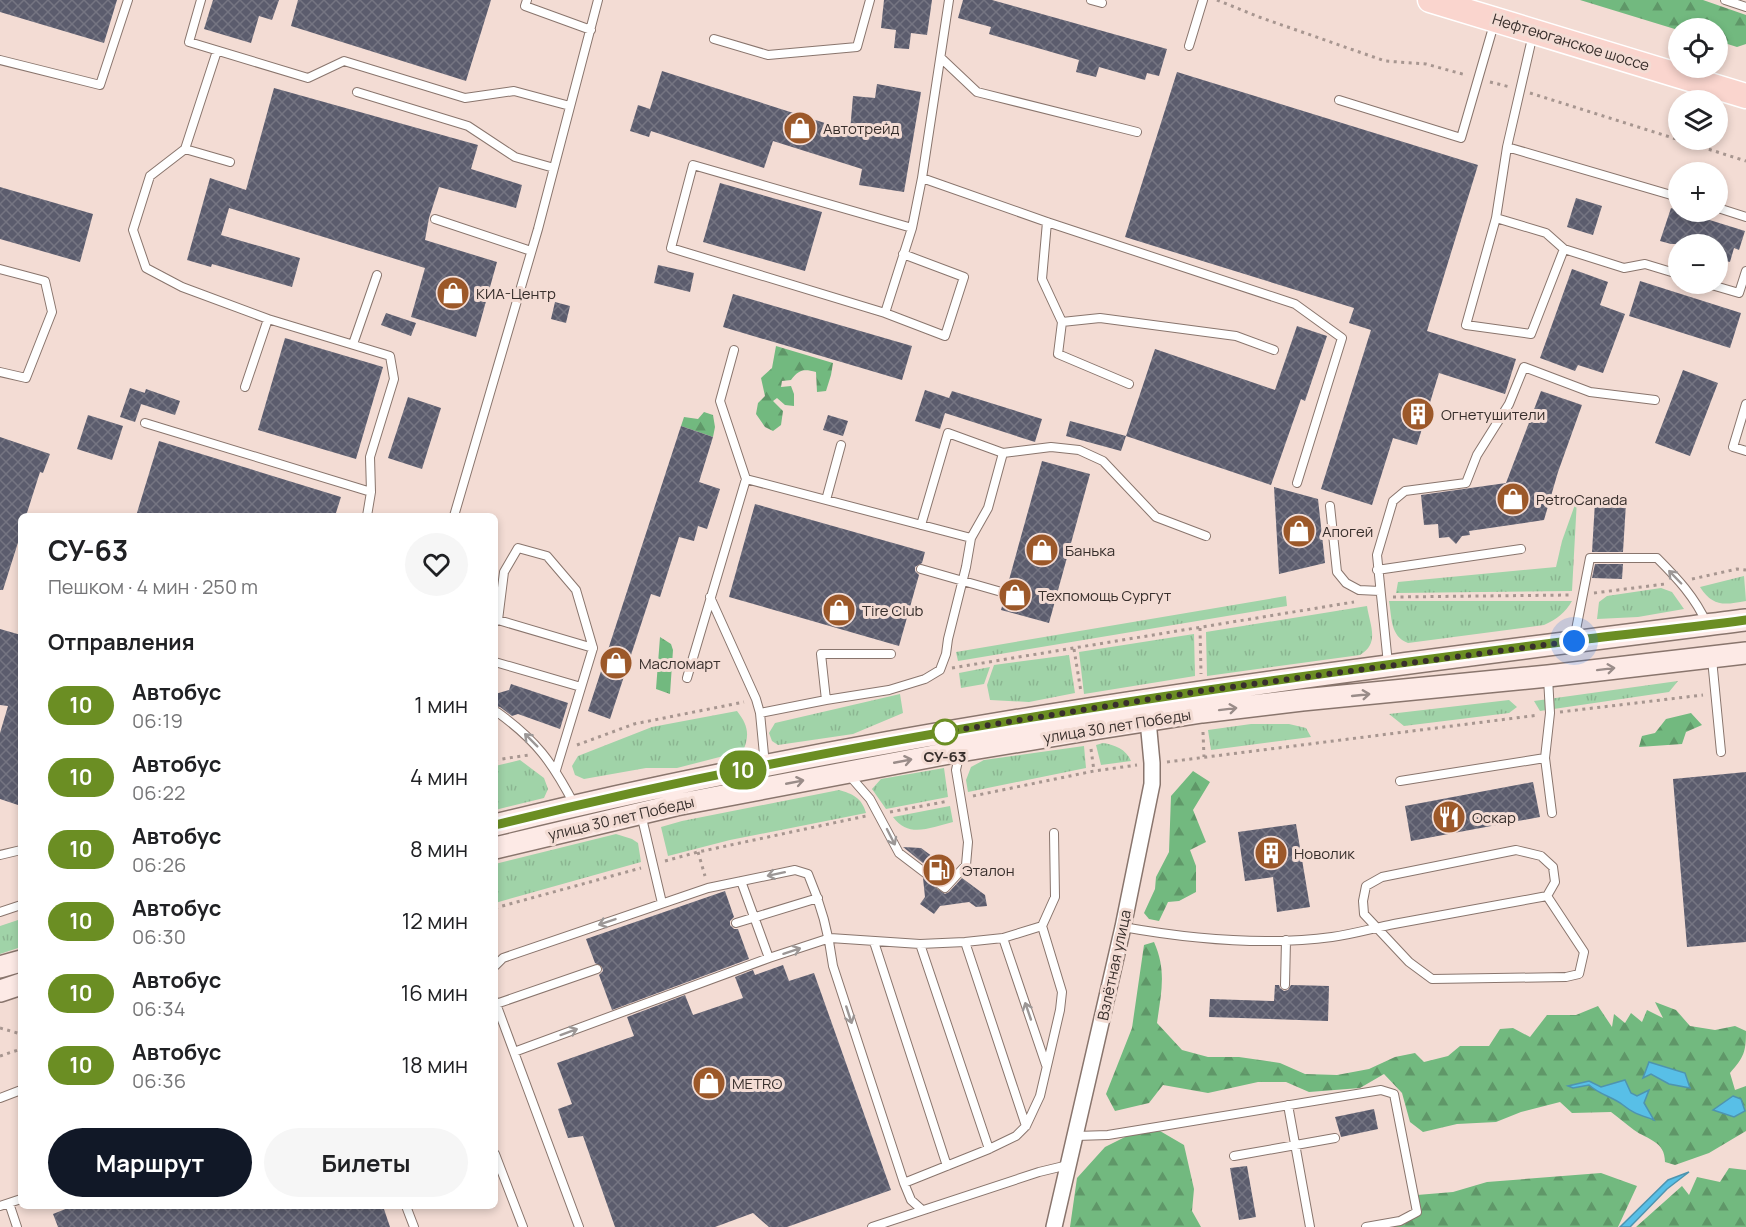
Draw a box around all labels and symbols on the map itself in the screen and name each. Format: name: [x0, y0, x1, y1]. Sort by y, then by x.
street label: Нефтеюганское шоссе: [1490, 8, 1652, 76]
shop icon: Автотрейд: [782, 110, 818, 146]
place label: Автотрейд: [823, 118, 899, 139]
shop icon: КИА-Центр: [435, 275, 471, 311]
place label: КИА-Центр: [476, 283, 556, 304]
building icon: Огнетушители: [1400, 396, 1436, 432]
place label: Огнетушители: [1441, 404, 1545, 425]
shop icon: PetroCanada: [1495, 481, 1531, 517]
place label: PetroCanada: [1536, 489, 1627, 510]
shop icon: Апогей: [1281, 513, 1317, 549]
place label: Апогей: [1322, 521, 1373, 542]
shop icon: Банька: [1024, 532, 1060, 568]
place label: Банька: [1065, 540, 1115, 561]
one-way arrow: [1668, 569, 1683, 584]
shop icon: Техпомощь Сургут: [997, 577, 1033, 613]
place label: Техпомощь Сургут: [1038, 585, 1172, 606]
shop icon: Tire Club: [821, 592, 857, 628]
place label: Tire Club: [862, 600, 924, 621]
your location: [1559, 626, 1589, 656]
shop icon: Масломарт: [598, 645, 634, 681]
place label: Масломарт: [639, 653, 721, 674]
one-way arrow: [1596, 663, 1616, 674]
one-way arrow: [1350, 689, 1370, 700]
one-way arrow: [1217, 703, 1237, 714]
street label: улица 30 лет Победы: [1042, 704, 1192, 748]
marker: СУ-63: [932, 719, 958, 745]
one-way arrow: [524, 732, 538, 747]
place label: СУ-63: [923, 746, 967, 767]
line badge: 10: [716, 750, 770, 790]
one-way arrow: [893, 755, 913, 766]
one-way arrow: [785, 776, 805, 787]
street label: улица 30 лет Победы: [546, 791, 696, 845]
restaurant icon: Оскар: [1431, 799, 1467, 835]
place label: Оскар: [1472, 807, 1516, 828]
one-way arrow: [885, 827, 897, 845]
building icon: Новолик: [1253, 835, 1289, 871]
place label: Новолик: [1294, 843, 1355, 864]
fuel station icon: Эталон: [921, 852, 957, 888]
place label: Эталон: [962, 860, 1015, 881]
one-way arrow: [767, 869, 787, 880]
street label: Взлётная улица: [1092, 908, 1136, 1022]
one-way arrow: [598, 918, 617, 929]
one-way arrow: [782, 945, 801, 956]
one-way arrow: [1021, 1002, 1032, 1021]
one-way arrow: [844, 1005, 855, 1024]
one-way arrow: [559, 1025, 578, 1036]
shop icon: METRO: [691, 1065, 727, 1101]
place label: METRO: [732, 1073, 783, 1094]

